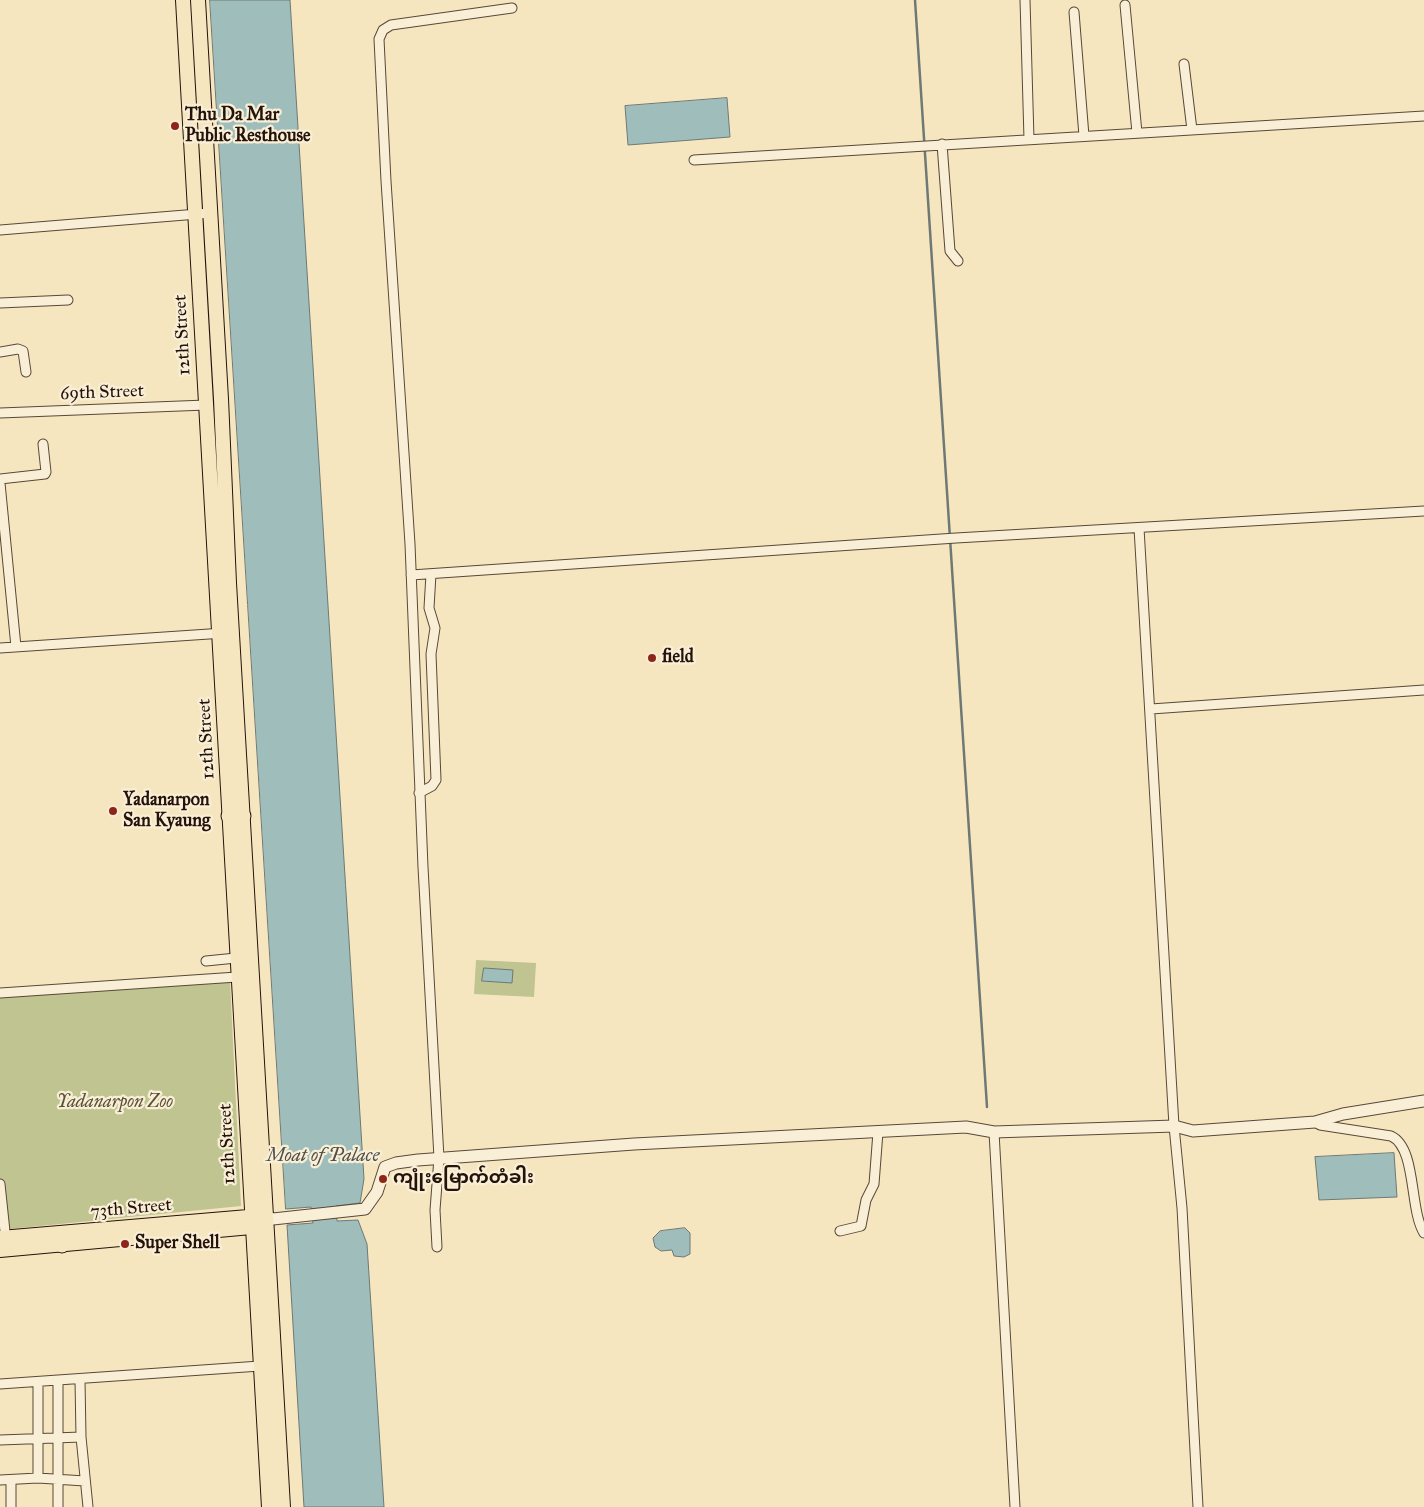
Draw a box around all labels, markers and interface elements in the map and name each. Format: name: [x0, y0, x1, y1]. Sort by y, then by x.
place label: Thu Da Mar Public Resthouse: [185, 105, 311, 148]
marker: Thu Da Mar Public Resthouse: [169, 120, 181, 132]
street label: 12th Street: [170, 294, 196, 376]
street label: 69th Street: [60, 381, 144, 405]
place label: field: [662, 647, 694, 669]
marker: field: [646, 652, 658, 664]
street label: 12th Street: [194, 698, 220, 780]
place label: Yadanarpon San Kyaung: [123, 790, 210, 832]
marker: Yadanarpon San Kyaung: [107, 805, 119, 817]
park label: Yadanarpon Zoo: [57, 1092, 173, 1114]
street label: 12th Street: [215, 1103, 241, 1185]
water label: Moat of Palace: [266, 1145, 380, 1167]
place label: ကျုံးမြောက်တံခါး: [393, 1168, 534, 1190]
marker: ကျုံးမြောက်တံခါး: [377, 1173, 389, 1185]
street label: 73th Street: [89, 1195, 173, 1223]
place label: Super Shell: [135, 1233, 220, 1255]
marker: Super Shell: [119, 1238, 131, 1250]

